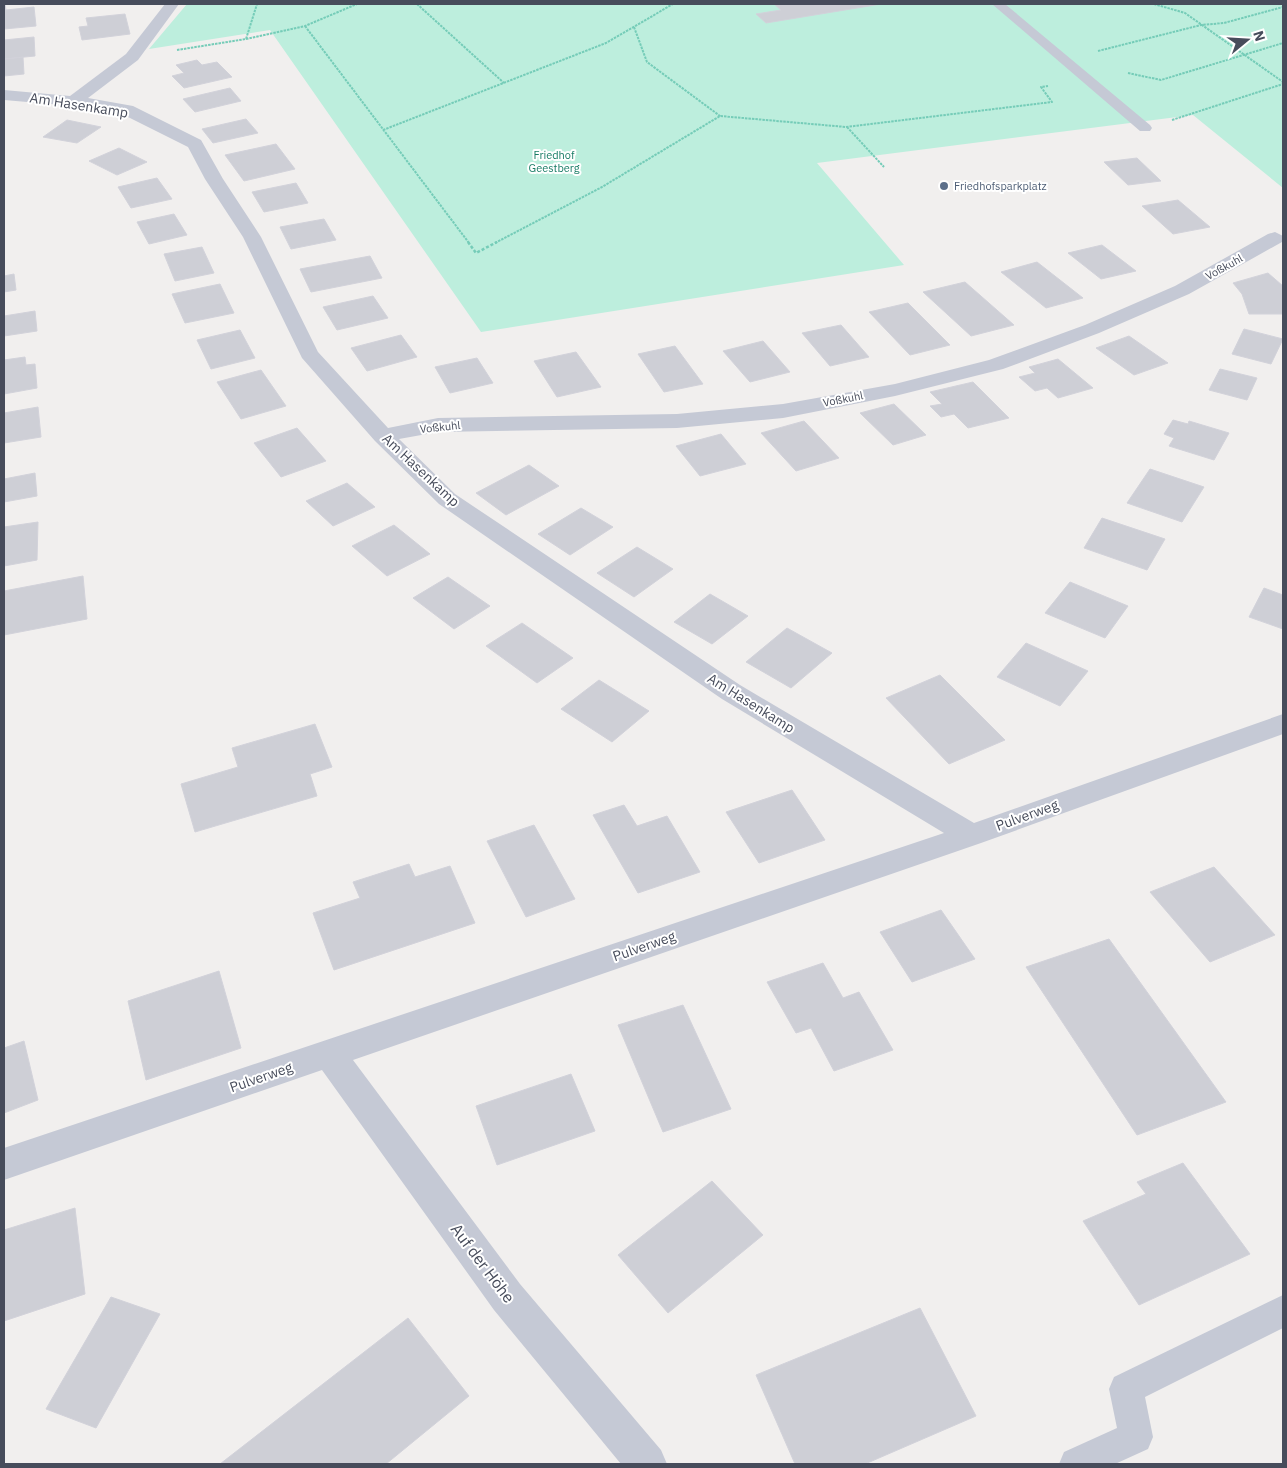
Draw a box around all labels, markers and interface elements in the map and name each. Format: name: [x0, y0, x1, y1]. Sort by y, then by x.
north arrow: [1222, 15, 1272, 65]
text: N: [1249, 28, 1269, 44]
street label: Am Hasenkamp: [28, 88, 130, 122]
park label: Friedhof Geestberg: [529, 148, 580, 175]
place label: Friedhofsparkplatz: [954, 179, 1047, 193]
marker: Friedhofsparkplatz: [938, 180, 950, 192]
street label: Voßkuhl: [1203, 251, 1245, 283]
street label: Voßkuhl: [822, 388, 864, 410]
street label: Voßkuhl: [419, 418, 461, 436]
street label: Am Hasenkamp: [378, 429, 464, 511]
street label: Am Hasenkamp: [704, 669, 798, 737]
street label: Pulverweg: [993, 795, 1061, 835]
street label: Pulverweg: [610, 927, 678, 965]
street label: Pulverweg: [227, 1058, 295, 1096]
street label: Auf der Höhe: [447, 1219, 519, 1307]

